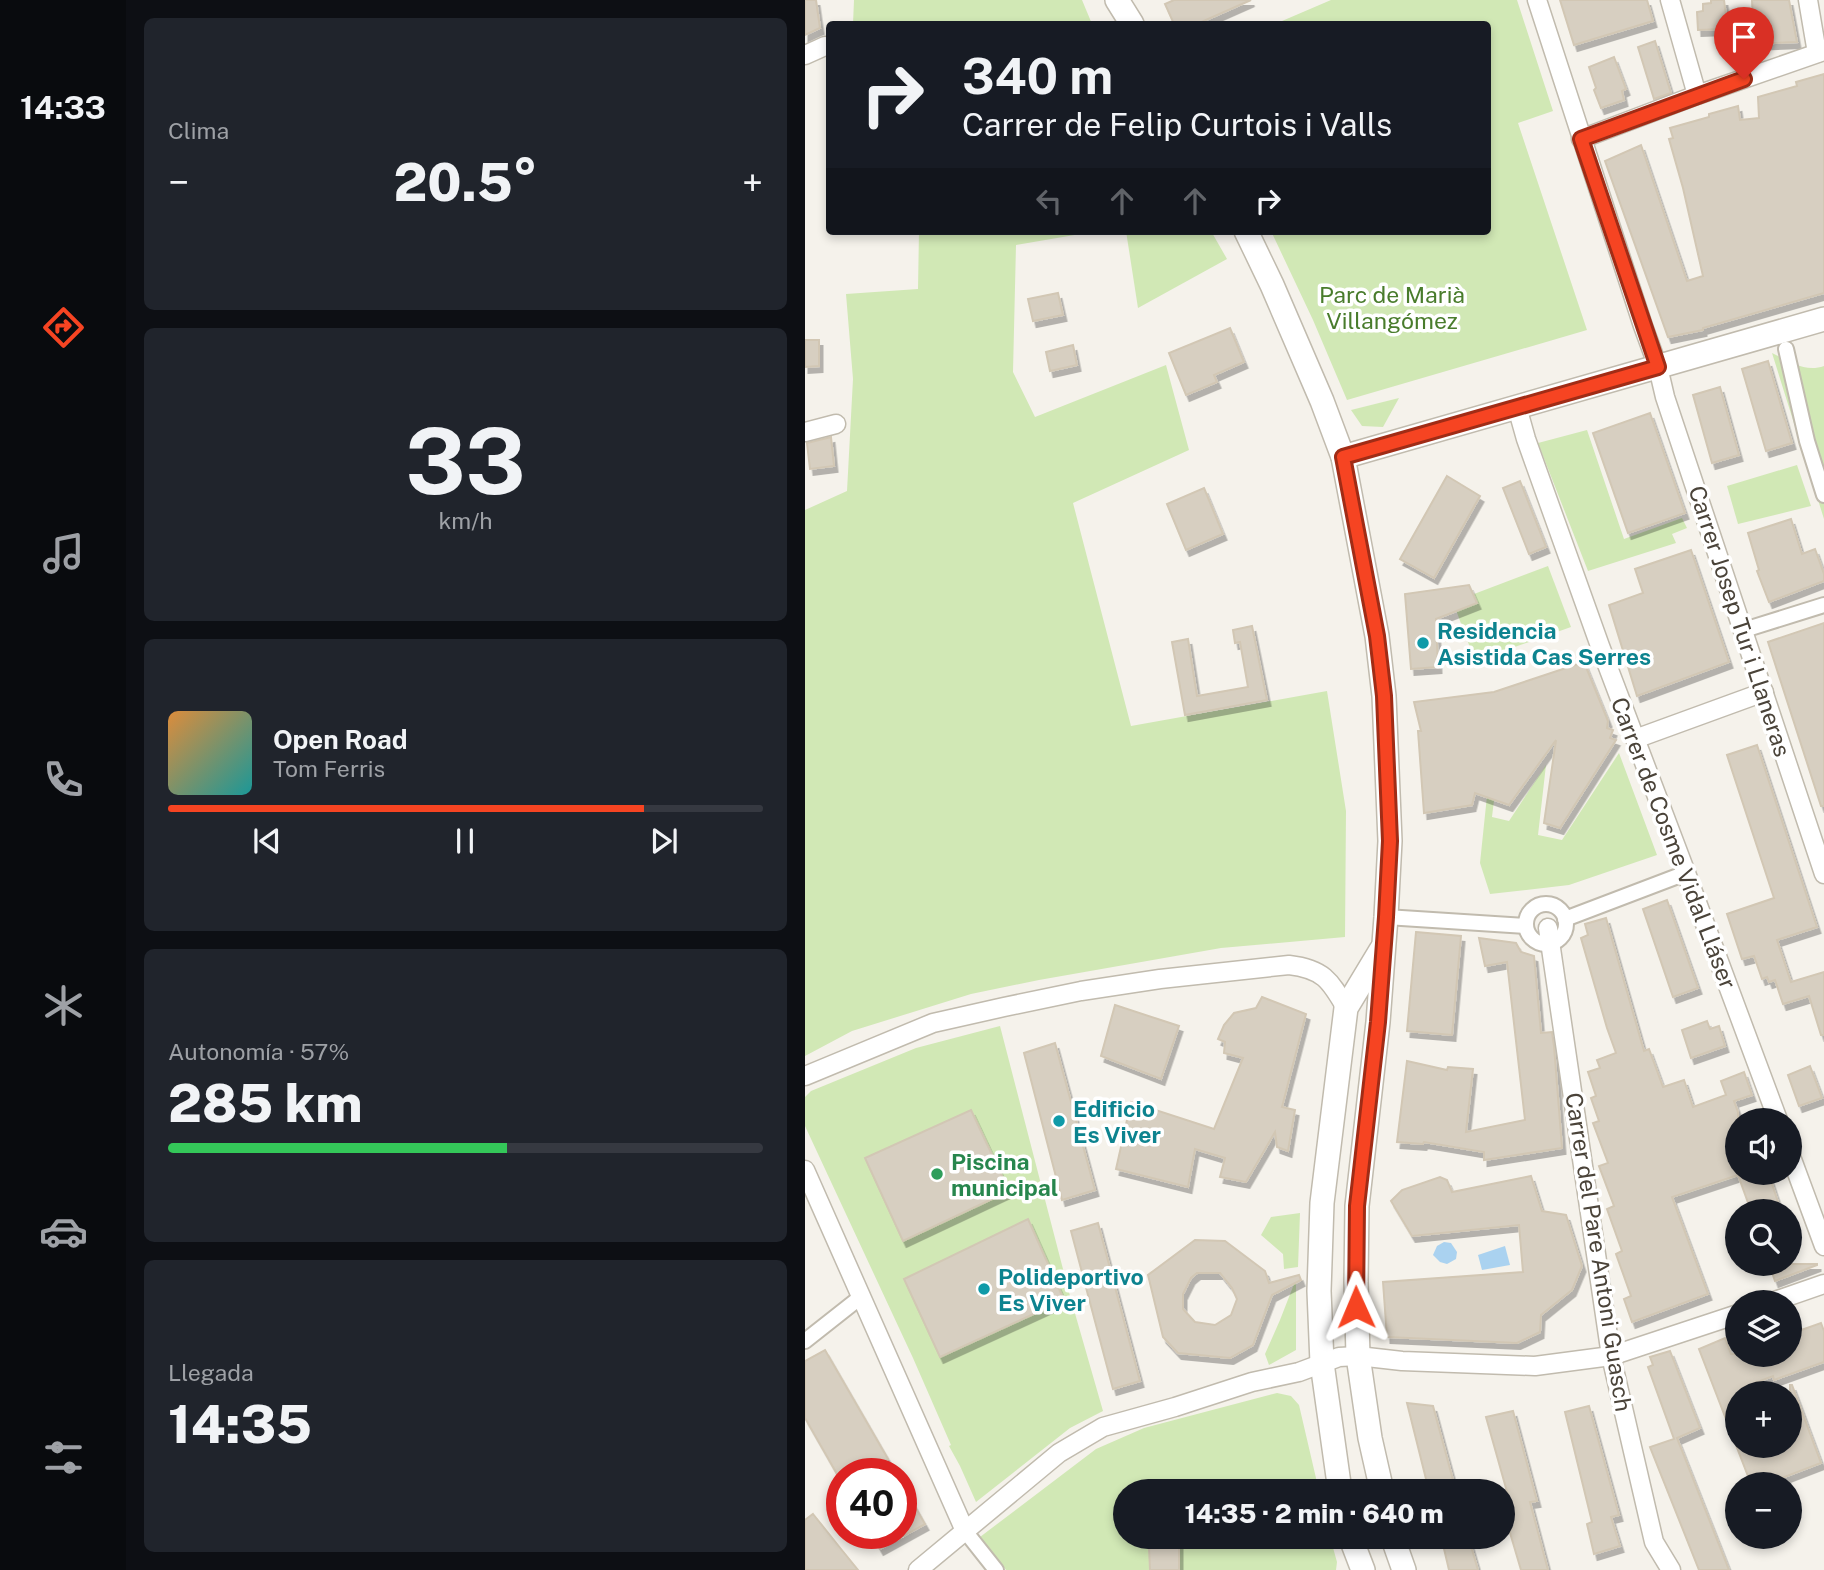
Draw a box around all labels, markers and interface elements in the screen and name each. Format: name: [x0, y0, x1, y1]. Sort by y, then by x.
pin: [1714, 7, 1774, 79]
icon: arrive: [1725, 18, 1763, 56]
text: 340 m: [962, 47, 1113, 105]
icon: right: [847, 49, 938, 140]
text: 14:33: [20, 89, 106, 126]
text: Carrer de Felip Curtois i Valls: [962, 106, 1392, 143]
text: Clima: [168, 117, 229, 144]
text: 20.5°: [393, 152, 538, 213]
text: −: [168, 160, 189, 205]
text: +: [742, 160, 763, 205]
icon: left: [1030, 182, 1068, 220]
icon: ahead: [1103, 182, 1141, 220]
icon: ahead: [1176, 182, 1214, 220]
icon: right: [1249, 182, 1287, 220]
park label: Parc de Marià Villangómez: [1319, 281, 1465, 334]
icon: directions: [39, 303, 88, 352]
text: 33: [405, 408, 526, 514]
street label: Carrer Josep Tur i Llaneras: [1683, 482, 1797, 760]
text: km/h: [438, 507, 493, 534]
icon: music: [39, 529, 88, 578]
place label: Residencia Asistida Cas Serres: [1437, 617, 1651, 670]
marker: Residencia Asistida Cas Serres: [1415, 635, 1431, 651]
street label: Carrer de Cosme Vidal Lláser: [1606, 693, 1742, 993]
text: Open Road: [273, 724, 408, 755]
icon: phone: [39, 755, 88, 804]
text: Tom Ferris: [273, 755, 385, 782]
icon: previous: [248, 822, 286, 860]
icon: pause: [446, 822, 484, 860]
icon: next: [645, 822, 683, 860]
icon: climate: [39, 981, 88, 1030]
text: Autonomía · 57%: [168, 1038, 349, 1065]
text: 285 km: [168, 1073, 362, 1134]
street label: Carrer del Pare Antoni Guasch: [1560, 1091, 1638, 1413]
place label: Edificio Es Viver: [1073, 1095, 1161, 1148]
map controls: [1725, 1108, 1802, 1549]
button: sound: [1725, 1108, 1802, 1185]
marker: Edificio Es Viver: [1051, 1113, 1067, 1129]
place label: Piscina municipal: [951, 1148, 1058, 1201]
marker: Piscina municipal: [929, 1166, 945, 1182]
button: search: [1725, 1199, 1802, 1276]
icon: car: [39, 1207, 88, 1256]
place label: Polideportivo Es Viver: [998, 1263, 1144, 1316]
position arrow: [1319, 1270, 1393, 1344]
marker: Polideportivo Es Viver: [976, 1281, 992, 1297]
button: layers: [1725, 1290, 1802, 1367]
text: Llegada: [168, 1359, 254, 1386]
button: +: [1725, 1381, 1802, 1458]
text: 14:35: [168, 1394, 312, 1455]
icon: filters: [39, 1433, 88, 1482]
speed limit sign: 40: [826, 1458, 917, 1549]
button: −: [1725, 1472, 1802, 1549]
text: 14:35 · 2 min · 640 m: [1184, 1498, 1444, 1529]

